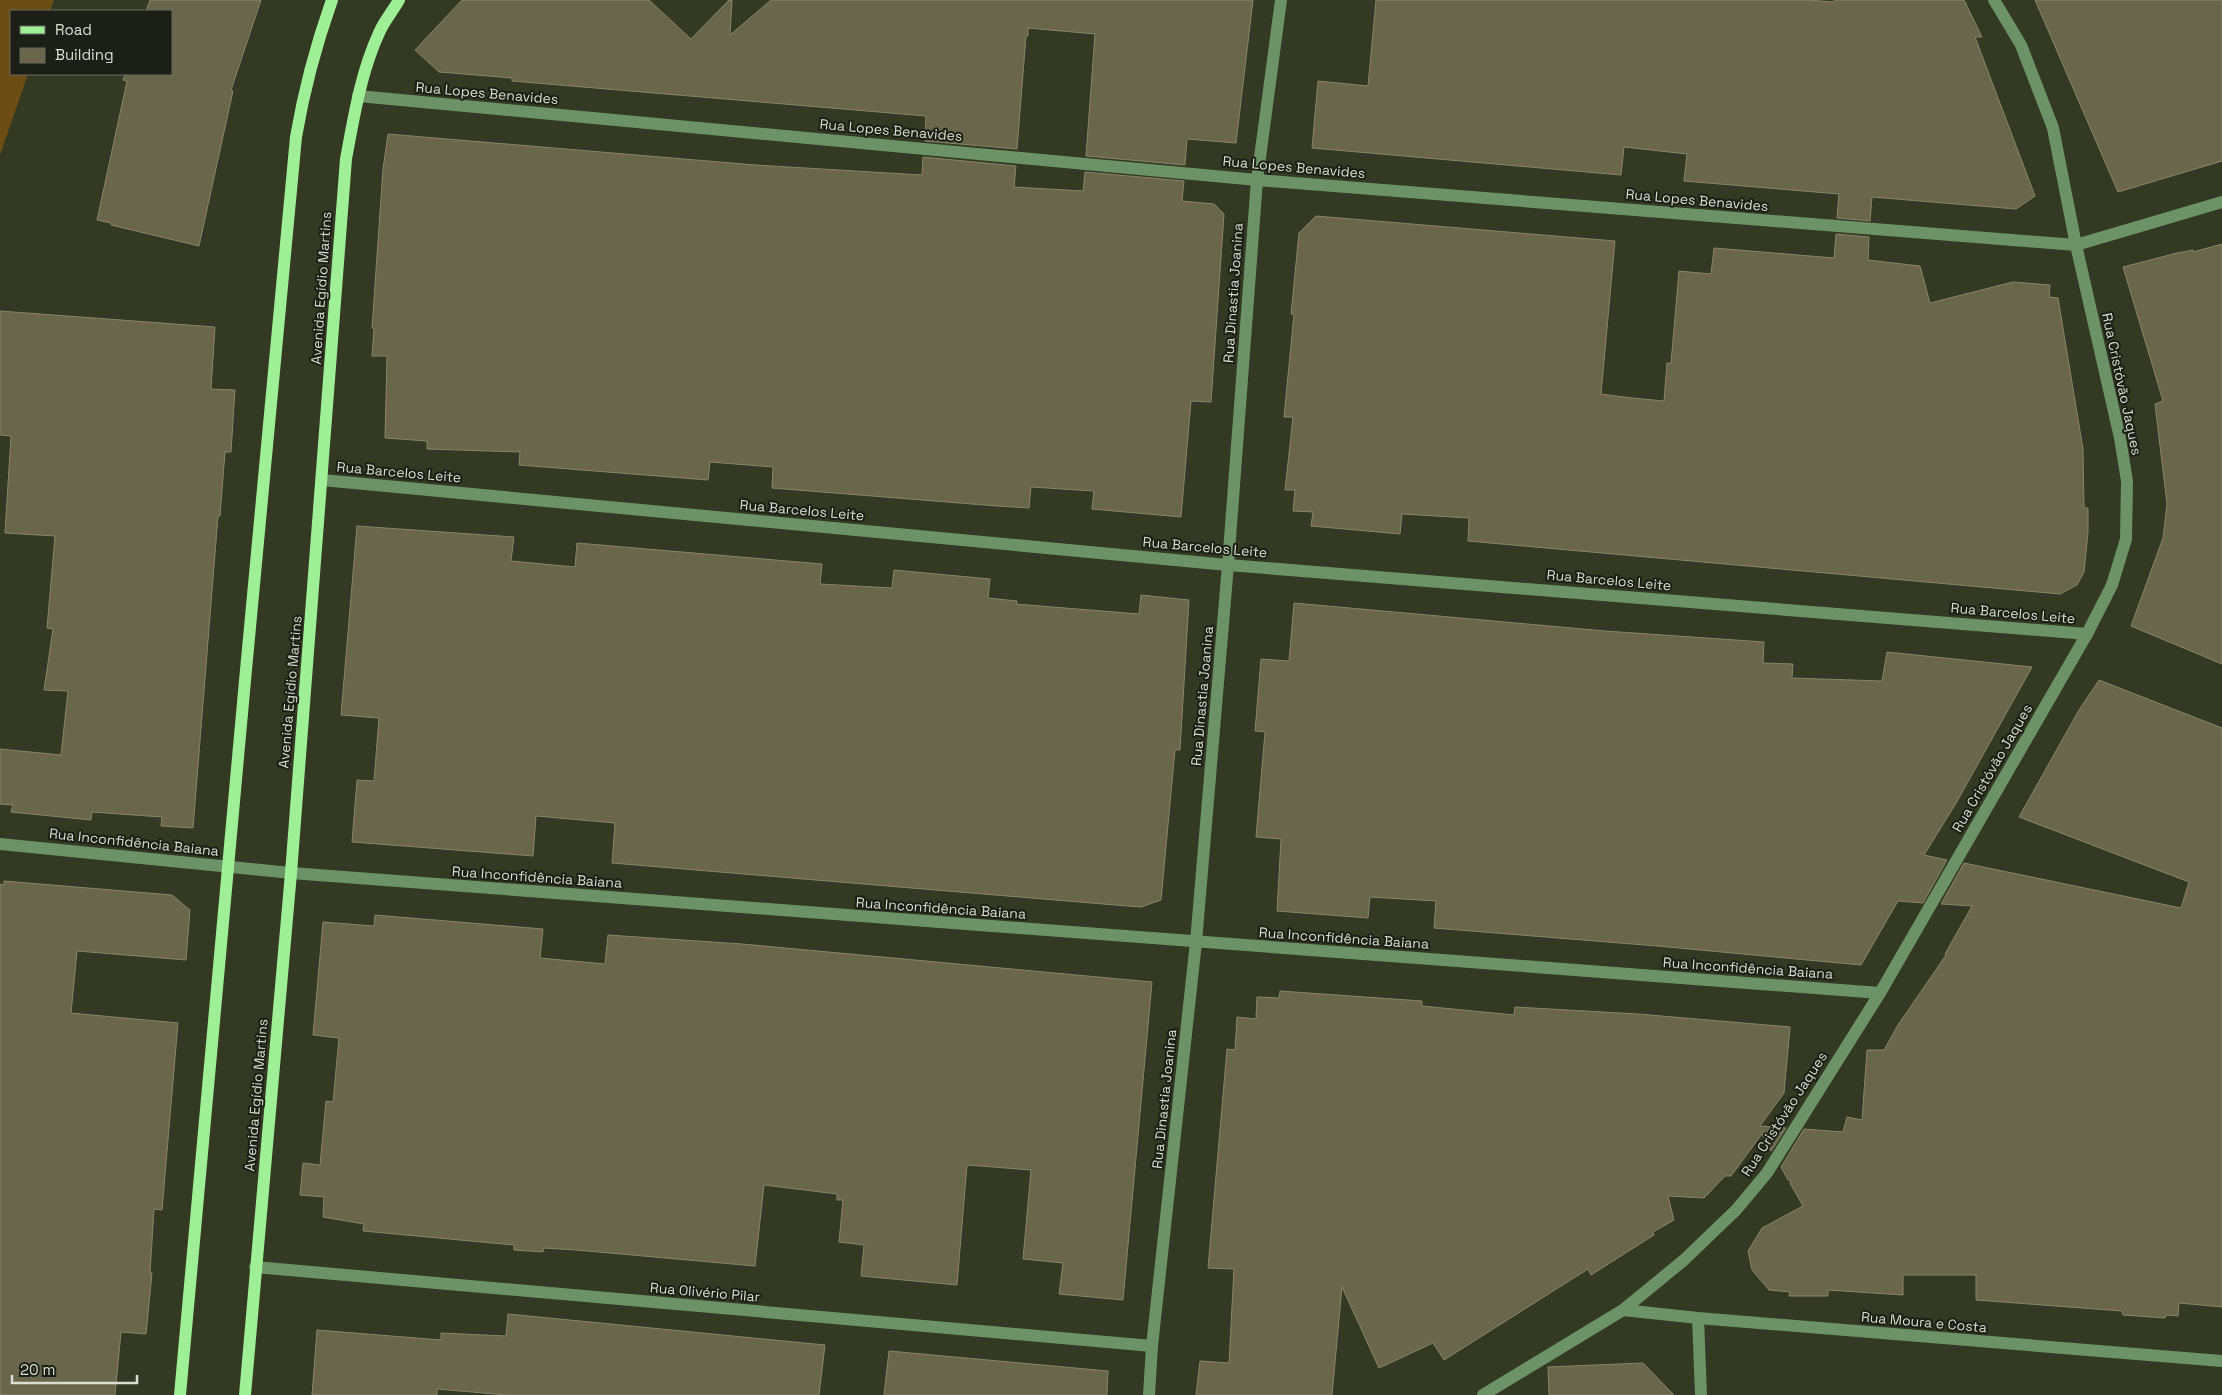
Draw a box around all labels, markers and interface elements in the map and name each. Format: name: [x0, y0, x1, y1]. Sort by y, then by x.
legend: [10, 10, 172, 75]
text: Road: [55, 20, 92, 39]
text: Building: [55, 45, 114, 64]
street label: Rua Lopes Benavides: [415, 78, 559, 108]
street label: Rua Lopes Benavides: [819, 115, 963, 145]
street label: Rua Lopes Benavides: [1222, 152, 1366, 182]
street label: Rua Lopes Benavides: [1625, 185, 1769, 215]
street label: Avenida Egídio Martins: [307, 211, 335, 365]
street label: Rua Dinastia Joanina: [1219, 222, 1247, 364]
street label: Rua Cristóvão Jaques: [2098, 311, 2146, 457]
street label: Rua Barcelos Leite: [336, 458, 462, 486]
street label: Rua Barcelos Leite: [739, 496, 865, 524]
street label: Rua Barcelos Leite: [1142, 533, 1268, 561]
street label: Rua Barcelos Leite: [1546, 566, 1672, 594]
street label: Rua Barcelos Leite: [1950, 599, 2076, 627]
street label: Avenida Egídio Martins: [274, 615, 306, 769]
street label: Rua Dinastia Joanina: [1187, 625, 1217, 767]
street label: Rua Cristóvão Jaques: [1948, 701, 2036, 835]
street label: Rua Inconfidência Baiana: [48, 824, 220, 860]
street label: Rua Inconfidência Baiana: [451, 862, 623, 892]
street label: Rua Inconfidência Baiana: [855, 893, 1027, 923]
street label: Rua Inconfidência Baiana: [1258, 923, 1430, 953]
street label: Rua Inconfidência Baiana: [1662, 953, 1834, 983]
street label: Avenida Egídio Martins: [240, 1018, 272, 1172]
street label: Rua Dinastia Joanina: [1148, 1028, 1180, 1170]
street label: Rua Cristóvão Jaques: [1737, 1048, 1831, 1180]
street label: Rua Olivério Pilar: [649, 1278, 761, 1306]
street label: Rua Moura e Costa: [1860, 1308, 1988, 1336]
scale bar: [12, 1352, 138, 1384]
text: 20 m: [20, 1360, 55, 1379]

